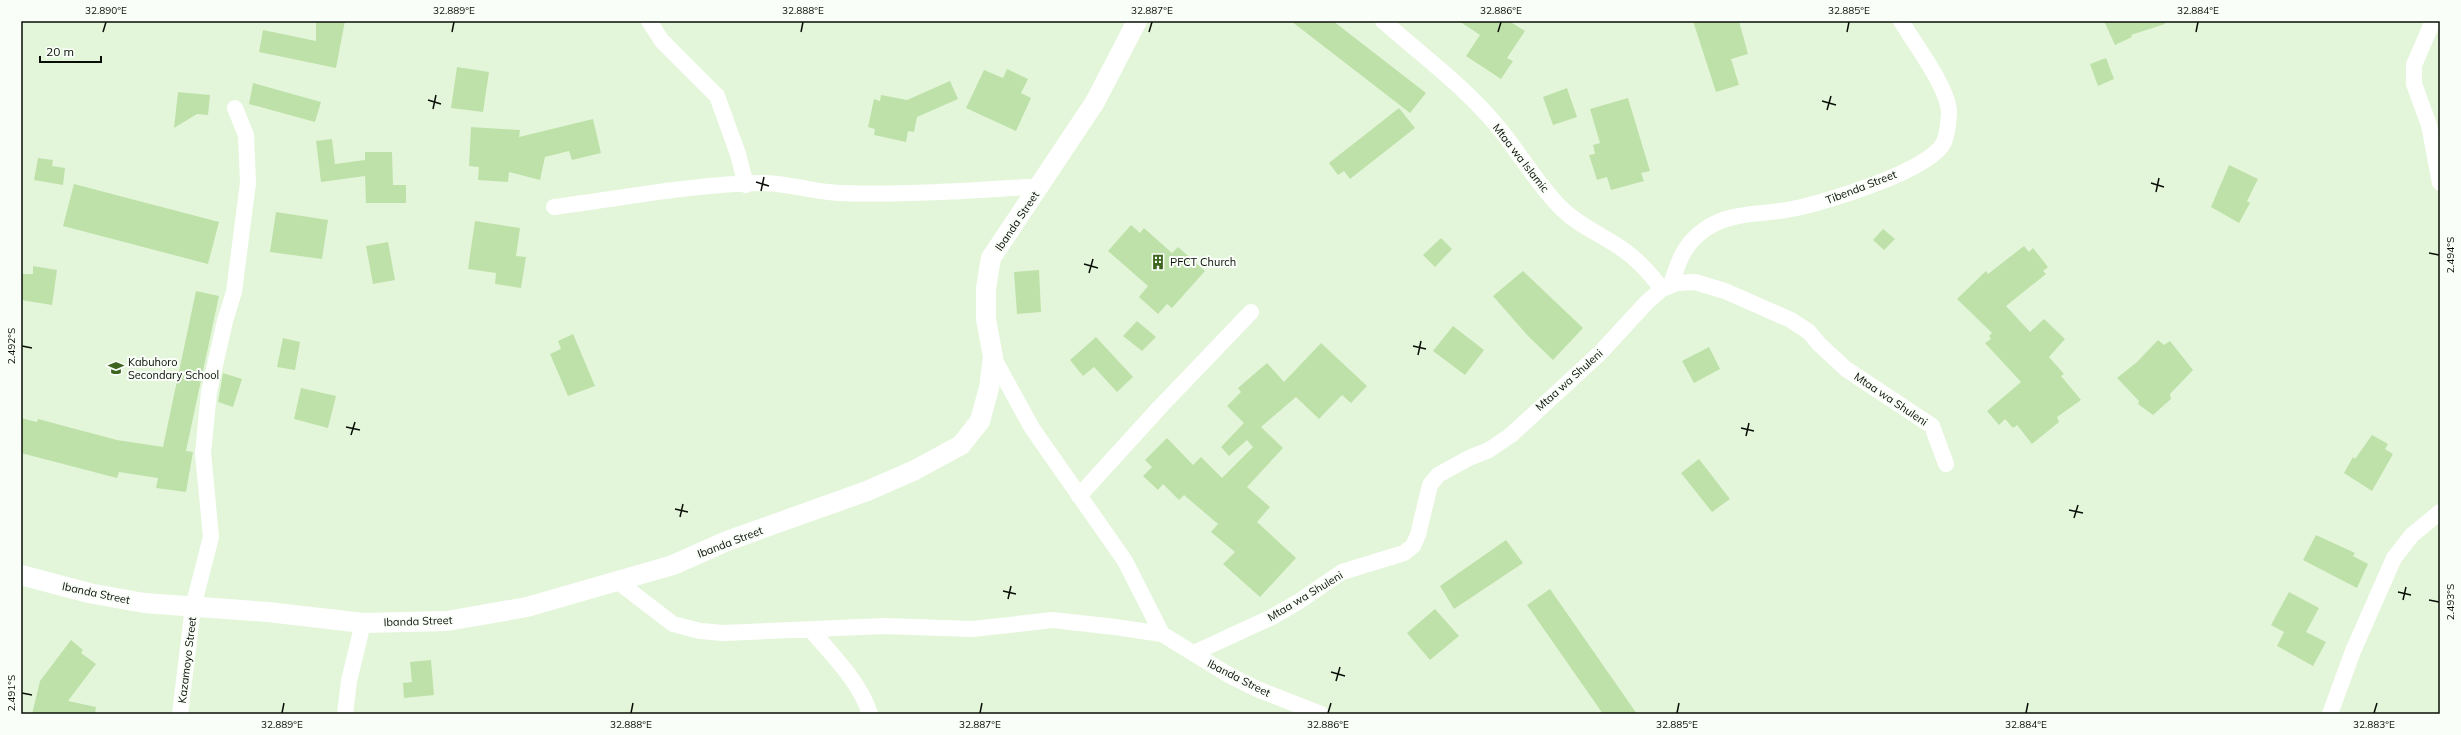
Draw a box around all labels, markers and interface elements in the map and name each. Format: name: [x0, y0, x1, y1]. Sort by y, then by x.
text: 32.890°E: [85, 4, 127, 17]
text: 32.889°E: [433, 4, 475, 17]
text: 32.888°E: [782, 4, 824, 17]
text: 32.887°E: [1131, 4, 1173, 17]
text: 32.886°E: [1480, 4, 1522, 17]
text: 32.885°E: [1828, 4, 1870, 17]
text: 32.884°E: [2177, 4, 2219, 17]
scale bar: [40, 38, 101, 64]
text: 20 m: [46, 44, 74, 59]
street label: Mtaa wa Islamic: [1490, 121, 1553, 196]
street label: Tibenda Street: [1824, 167, 1899, 207]
street label: Ibanda Street: [992, 188, 1042, 254]
text: 2.494°S: [2444, 237, 2457, 273]
building icon: PFCT Church: [1149, 253, 1167, 271]
place label: PFCT Church: [1170, 255, 1236, 269]
text: 2.492°S: [5, 328, 18, 364]
street label: Mtaa wa Shuleni: [1533, 346, 1605, 414]
place label: Kabuhoro Secondary School: [128, 355, 219, 382]
school or university icon: Kabuhoro Secondary School: [107, 359, 125, 377]
street label: Mtaa wa Shuleni: [1852, 369, 1930, 429]
street label: Ibanda Street: [695, 523, 765, 561]
street label: Mtaa wa Shuleni: [1265, 568, 1345, 624]
street label: Ibanda Street: [61, 579, 131, 607]
text: 2.493°S: [2444, 584, 2457, 620]
street label: Ibanda Street: [383, 613, 453, 629]
street label: Kazamoyo Street: [175, 616, 199, 704]
street label: Ibanda Street: [1205, 656, 1273, 700]
text: 2.491°S: [5, 675, 18, 711]
text: 32.889°E: [261, 718, 303, 731]
text: 32.888°E: [610, 718, 652, 731]
text: 32.887°E: [959, 718, 1001, 731]
text: 32.886°E: [1307, 718, 1349, 731]
text: 32.885°E: [1656, 718, 1698, 731]
text: 32.884°E: [2005, 718, 2047, 731]
text: 32.883°E: [2353, 718, 2395, 731]

